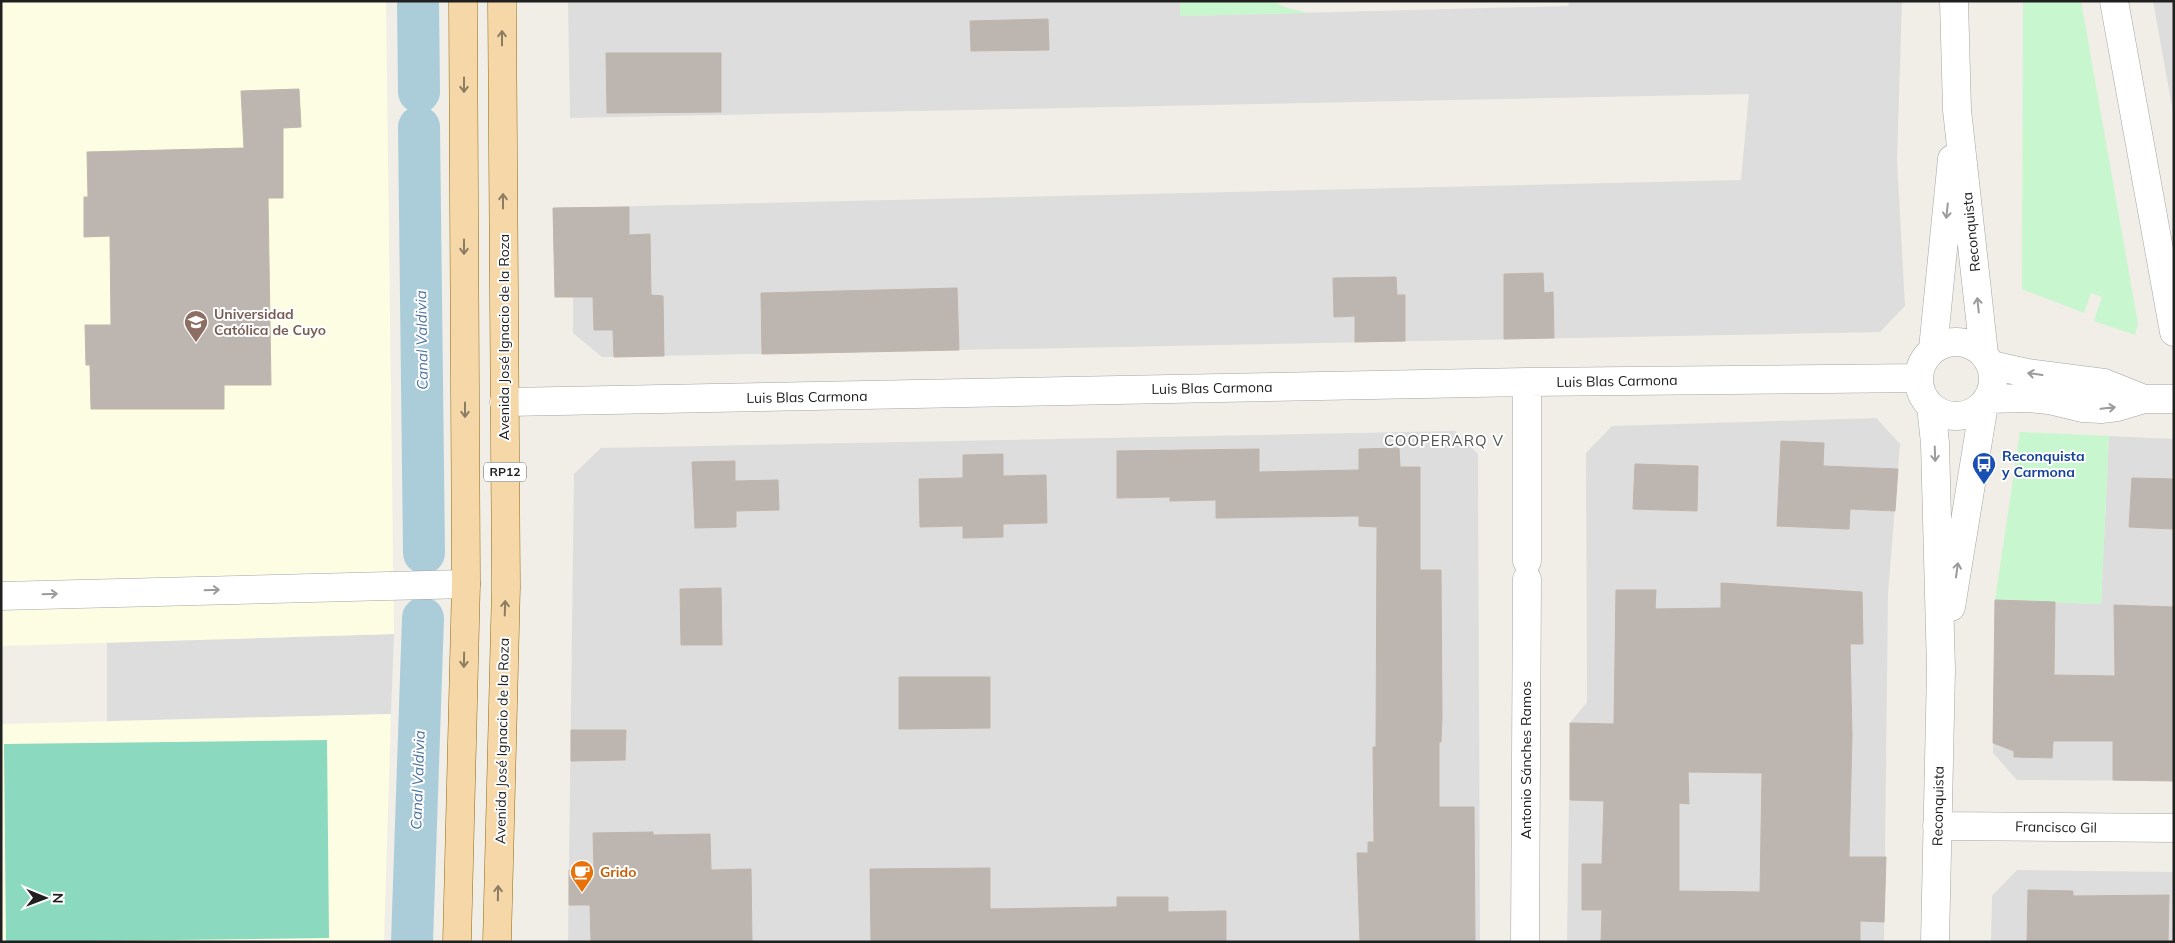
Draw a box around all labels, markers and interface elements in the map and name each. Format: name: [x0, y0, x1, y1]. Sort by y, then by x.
one-way arrow: [497, 30, 507, 46]
one-way arrow: [459, 76, 469, 93]
street label: Reconquista: [1958, 191, 1984, 273]
one-way arrow: [498, 193, 508, 209]
one-way arrow: [1942, 202, 1951, 218]
street label: Avenida José Ignacio de la Roza: [495, 234, 513, 440]
one-way arrow: [459, 239, 469, 255]
water label: Canal Valdivia: [411, 290, 432, 390]
one-way arrow: [1973, 297, 1983, 313]
place label: Universidad Católica de Cuyo: [214, 305, 326, 339]
school or university icon: Universidad Católica de Cuyo: [183, 309, 209, 343]
one-way arrow: [2028, 368, 2044, 378]
street label: Luis Blas Carmona: [1556, 371, 1678, 391]
street label: Luis Blas Carmona: [1151, 378, 1273, 398]
street label: Luis Blas Carmona: [746, 387, 868, 407]
one-way arrow: [460, 402, 470, 418]
one-way arrow: [2099, 403, 2115, 413]
district label: COOPERARQ V: [1384, 431, 1504, 450]
one-way arrow: [1930, 446, 1940, 462]
place label: Reconquista y Carmona: [2001, 447, 2085, 481]
bus stop icon: Reconquista y Carmona: [1971, 451, 1997, 485]
road number: RP12: [484, 462, 526, 482]
one-way arrow: [1953, 562, 1963, 578]
one-way arrow: [204, 585, 220, 595]
one-way arrow: [42, 590, 58, 599]
one-way arrow: [500, 600, 510, 616]
street label: Avenida José Ignacio de la Roza: [491, 638, 513, 844]
one-way arrow: [459, 652, 469, 668]
street label: Antonio Sánches Ramos: [1517, 681, 1535, 839]
water label: Canal Valdivia: [406, 730, 429, 830]
street label: Reconquista: [1928, 766, 1948, 846]
street label: Francisco Gil: [2015, 817, 2097, 837]
cafe icon: Grido: [569, 859, 595, 893]
place label: Grido: [600, 863, 636, 881]
north arrow: [20, 873, 70, 923]
one-way arrow: [493, 885, 503, 902]
text: N: [49, 893, 67, 904]

